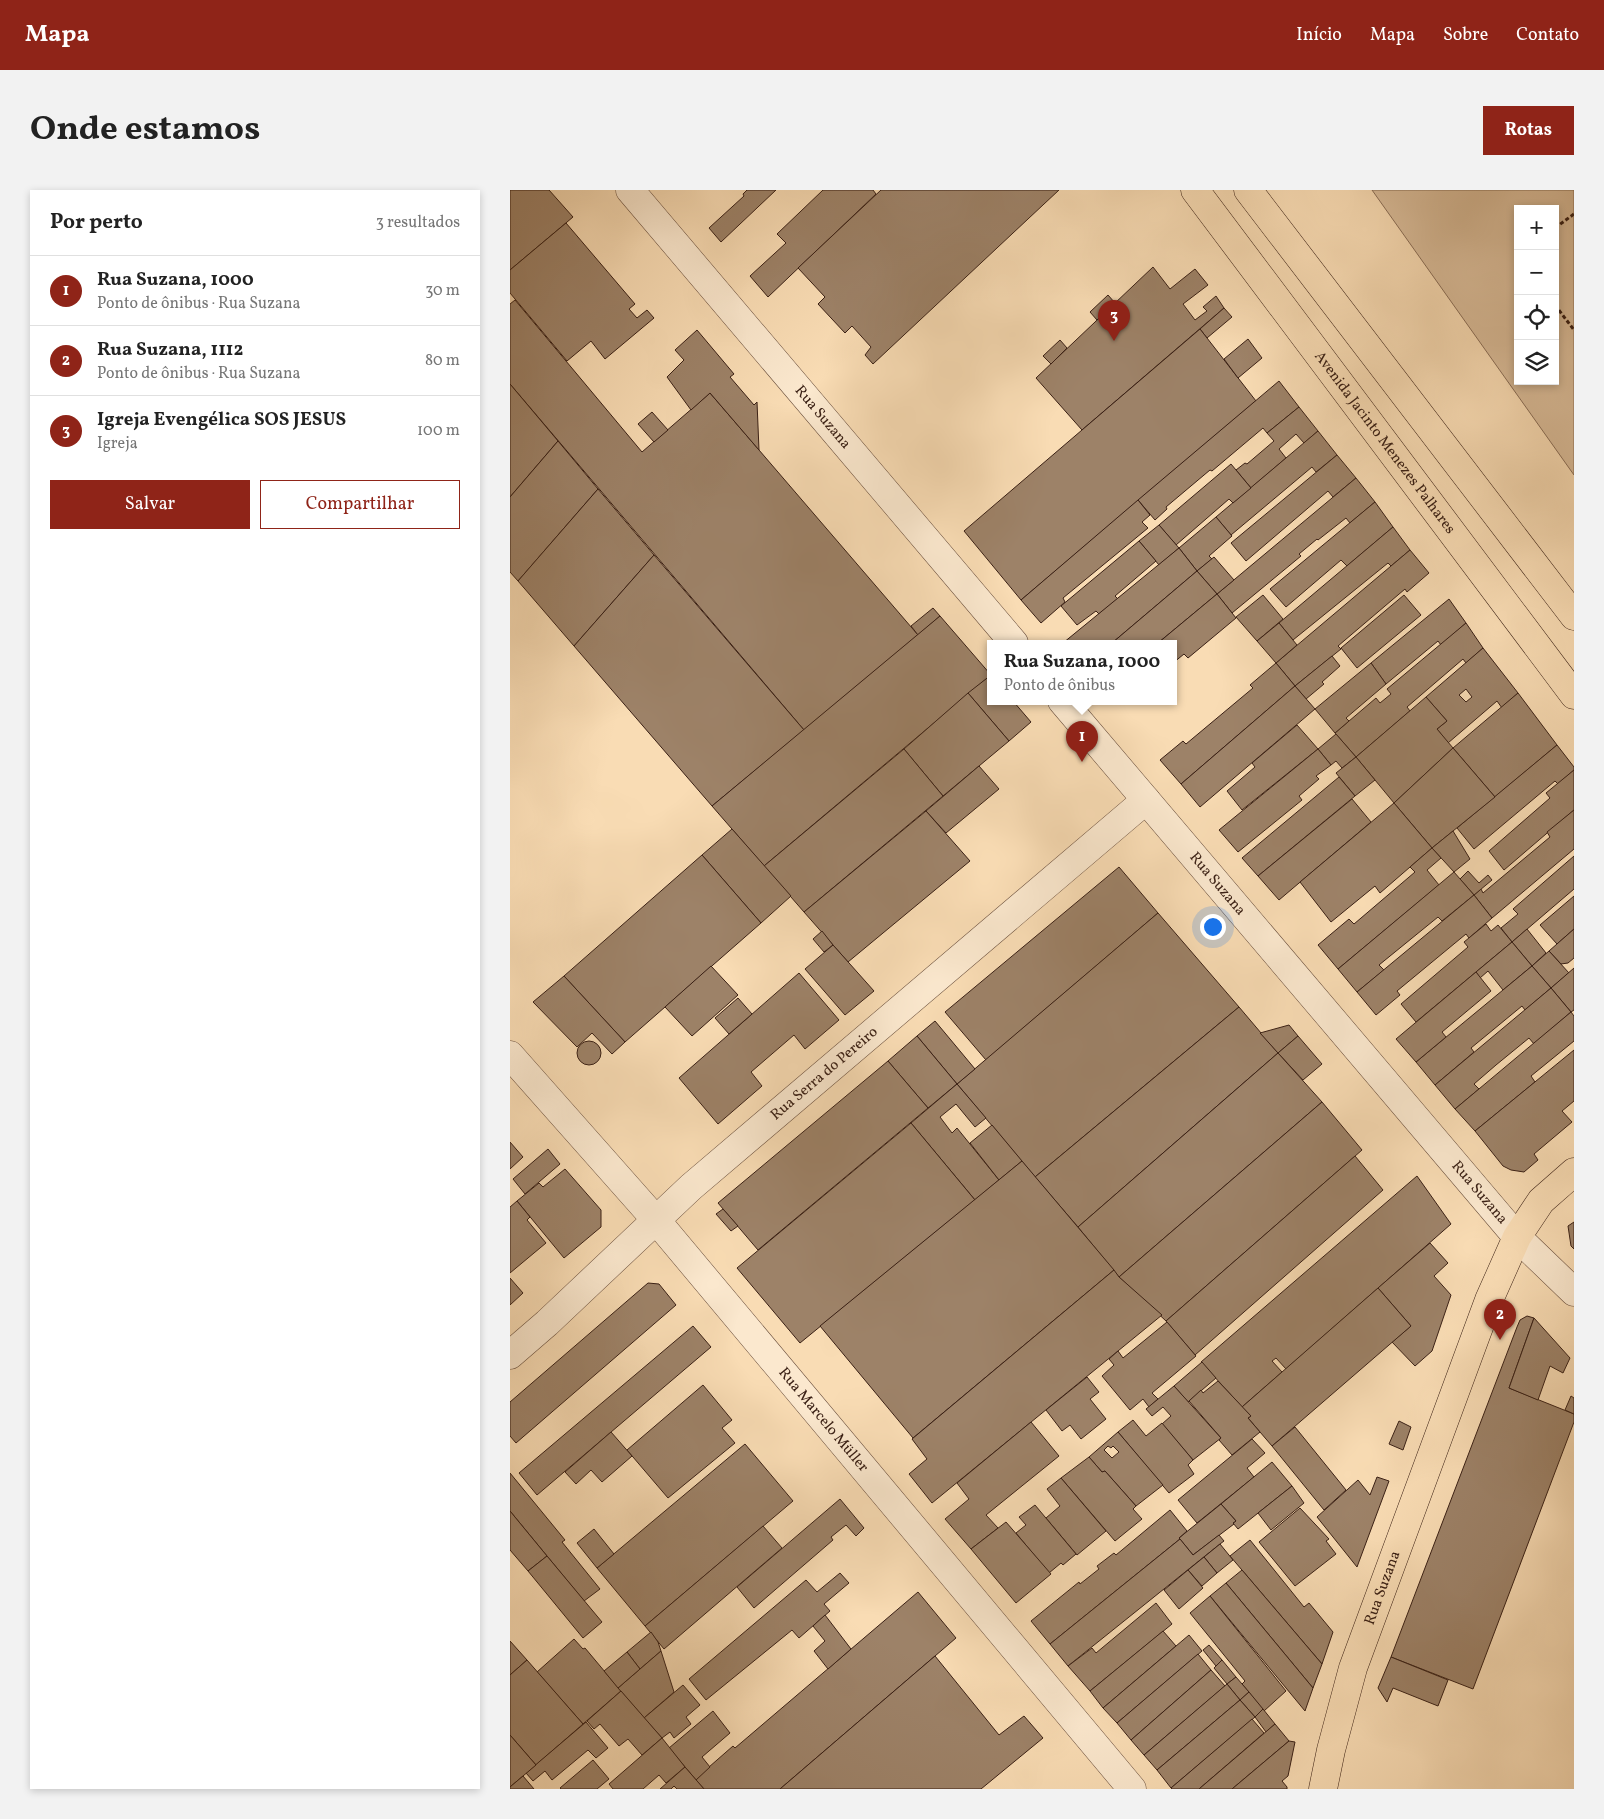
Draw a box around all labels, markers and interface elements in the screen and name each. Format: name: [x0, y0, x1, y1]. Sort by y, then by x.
text: Mapa: [25, 18, 90, 52]
text: Início: [1296, 23, 1342, 48]
text: Mapa: [1370, 23, 1415, 48]
text: Sobre: [1443, 23, 1488, 48]
text: Contato: [1516, 23, 1579, 48]
text: Onde estamos: [30, 106, 260, 154]
button: Rotas: [1483, 106, 1574, 155]
map controls: [1514, 205, 1559, 385]
button: +: [1514, 205, 1559, 250]
text: Por perto: [50, 208, 143, 237]
text: 3 resultados: [376, 212, 460, 234]
button: −: [1514, 250, 1559, 295]
text: Rua Suzana, 1000: [97, 267, 254, 293]
text: 1: [63, 280, 69, 302]
text: 30 m: [425, 280, 460, 302]
text: Ponto de ônibus · Rua Suzana: [97, 293, 301, 315]
button: locate: [1514, 295, 1559, 340]
pin: 3: [1098, 300, 1130, 341]
text: Rua Suzana, 1112: [97, 337, 243, 363]
button: layers: [1514, 340, 1559, 385]
street label: Avenida Jacinto Menezes Palhares: [1309, 347, 1460, 539]
text: 2: [62, 350, 70, 372]
text: 80 m: [425, 350, 460, 372]
text: Ponto de ônibus · Rua Suzana: [97, 363, 301, 385]
street label: Rua Suzana: [790, 381, 856, 454]
text: Igreja Evengélica SOS JESUS: [97, 407, 346, 433]
text: 3: [62, 420, 70, 442]
text: 100 m: [417, 420, 460, 442]
text: Igreja: [97, 433, 138, 455]
button: Salvar: [50, 480, 250, 529]
button: Compartilhar: [260, 480, 460, 529]
popup: [987, 640, 1177, 705]
text: Rua Suzana, 1000: [1004, 649, 1160, 675]
text: Ponto de ônibus: [1004, 675, 1115, 697]
pin: 1: [1066, 721, 1098, 762]
street label: Rua Suzana: [1184, 848, 1250, 920]
your location: [1200, 914, 1226, 940]
street label: Rua Serra do Pereiro: [766, 1022, 883, 1125]
street label: Rua Suzana: [1446, 1156, 1512, 1229]
pin: 2: [1484, 1299, 1516, 1340]
street label: Rua Marcelo Müller: [773, 1363, 873, 1477]
street label: Rua Suzana: [1359, 1548, 1406, 1628]

